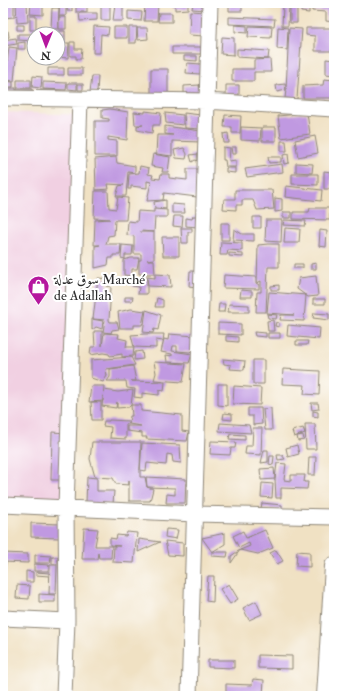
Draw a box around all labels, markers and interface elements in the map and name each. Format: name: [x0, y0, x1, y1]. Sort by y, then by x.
north arrow: [26, 26, 66, 66]
text: N: [40, 49, 52, 62]
place label: سوق عدلة Marché de Adallah: [53, 271, 145, 304]
shop icon: سوق عدلة Marché de Adallah: [25, 274, 51, 307]

